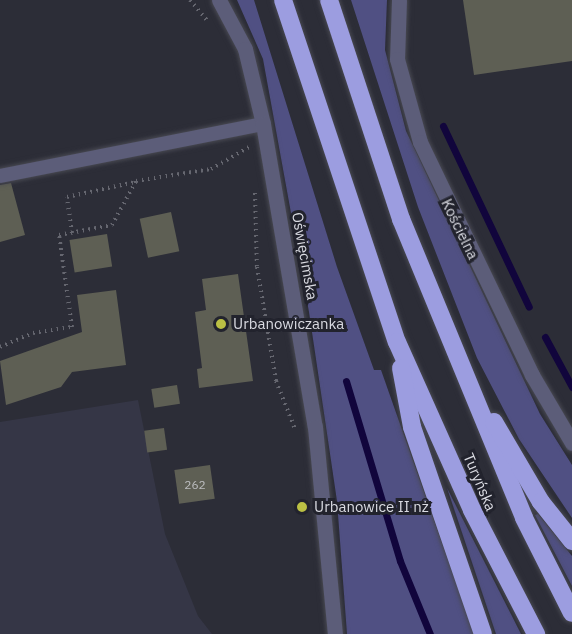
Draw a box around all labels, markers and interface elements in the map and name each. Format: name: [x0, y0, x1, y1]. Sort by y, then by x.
street label: Kościelna: [438, 196, 482, 262]
street label: Oświęcimska: [288, 211, 322, 301]
place label: Urbanowiczanka: [233, 315, 344, 333]
marker: Urbanowiczanka: [214, 317, 228, 331]
street label: Turyńska: [460, 450, 500, 514]
house number: 262: [184, 478, 206, 492]
place label: Urbanowice II nż: [314, 498, 429, 516]
marker: Urbanowice II nż: [295, 500, 309, 514]

